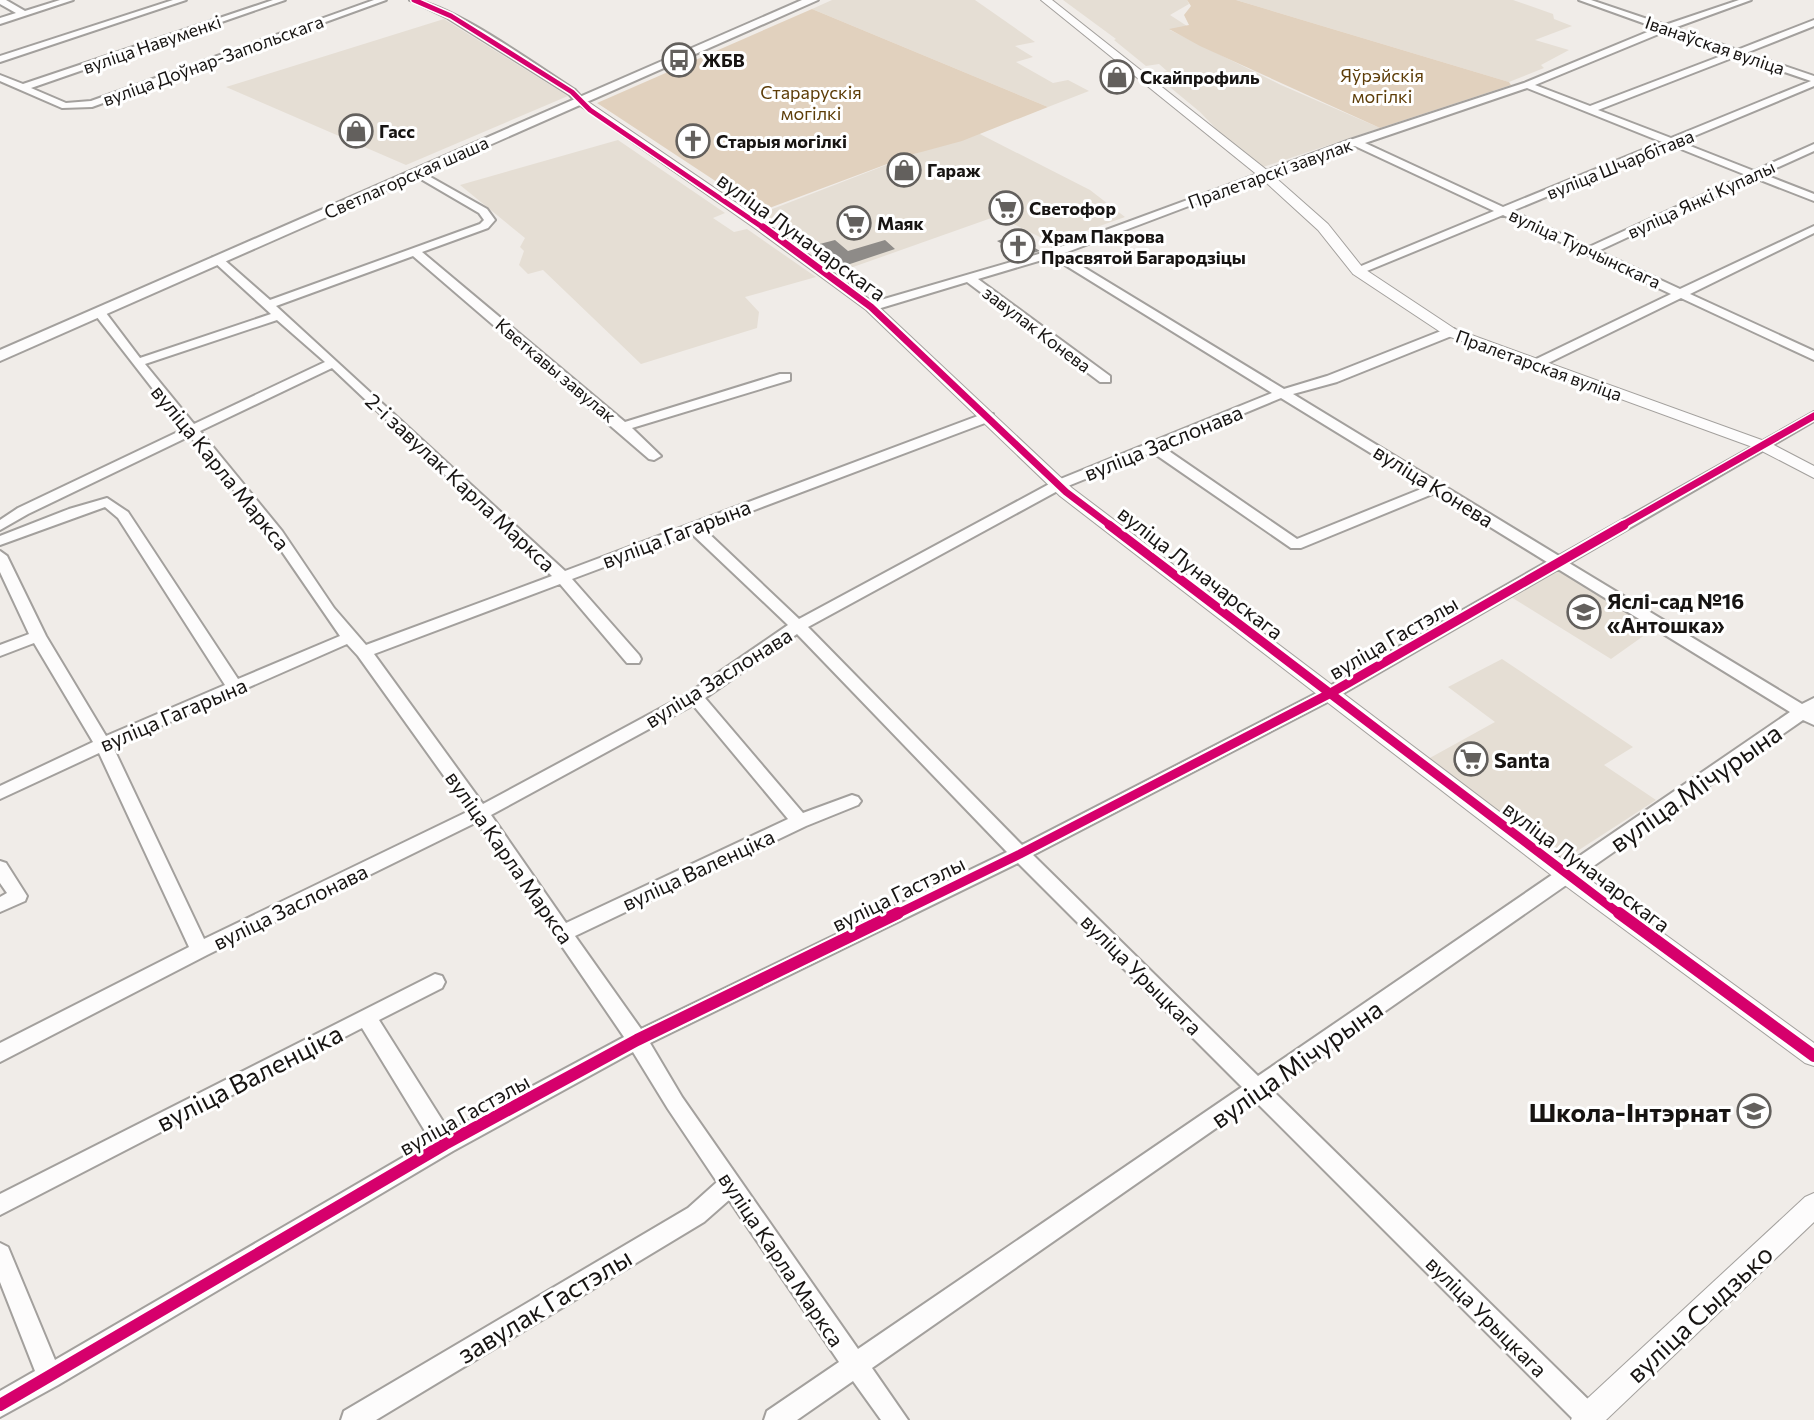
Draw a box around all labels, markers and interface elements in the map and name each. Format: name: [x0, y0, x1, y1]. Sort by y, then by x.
street label: вуліца Навуменкі: [80, 10, 224, 78]
street label: вуліца Доўнар-Запольскага: [100, 10, 326, 110]
street label: Іванаўская вуліца: [1642, 11, 1788, 79]
bus stop icon: ЖБВ: [661, 42, 697, 78]
place label: ЖБВ: [702, 49, 745, 71]
shop icon: Скайпрофиль: [1099, 59, 1135, 95]
park label: Яўрэйскія могілкі: [1340, 64, 1424, 107]
place label: Скайпрофиль: [1140, 66, 1260, 88]
park label: Старарускія могілкі: [760, 81, 862, 124]
shop icon: Гасс: [338, 113, 374, 149]
place label: Гасс: [379, 120, 415, 142]
church icon: Старыя могілкі: [675, 123, 711, 159]
street label: вуліца Шчарбітава: [1543, 124, 1697, 204]
place label: Старыя могілкі: [716, 130, 847, 152]
street label: Светлагорская шаша: [320, 131, 492, 223]
street label: Пралетарскі завулак: [1185, 133, 1356, 213]
shop icon: Гараж: [886, 152, 922, 188]
street label: вуліца Янкі Купалы: [1624, 155, 1778, 243]
place label: Гараж: [927, 159, 982, 181]
street label: вуліца Луначарскага: [713, 166, 891, 306]
supermarket icon: Светофор: [988, 190, 1024, 226]
place label: Светофор: [1029, 197, 1116, 219]
street label: вуліца Турчынскага: [1506, 203, 1664, 293]
supermarket icon: Маяк: [836, 205, 872, 241]
place label: Маяк: [877, 212, 924, 234]
place label: Храм Пакрова Прасвятой Багародзіцы: [1041, 225, 1246, 268]
church icon: Храм Пакрова Прасвятой Багародзіцы: [1000, 228, 1036, 264]
street label: завулак Конева: [979, 281, 1095, 377]
street label: Кветкавы завулак: [491, 313, 621, 427]
street label: Пралетарская вуліца: [1453, 325, 1625, 405]
street label: вуліца Карла Маркса: [147, 379, 295, 555]
street label: 2-і завулак Карла Маркса: [361, 388, 561, 576]
street label: вуліца Заслонава: [1080, 399, 1246, 485]
street label: вуліца Конева: [1369, 438, 1499, 532]
street label: вуліца Гагарына: [598, 493, 754, 573]
street label: вуліца Луначарскага: [1114, 500, 1288, 644]
place label: Яслі-сад №16 «Антошка»: [1607, 588, 1744, 637]
street label: вуліца Гастэлы: [1324, 590, 1462, 684]
school or university icon: Яслі-сад №16 «Антошка»: [1566, 594, 1602, 630]
street label: вуліца Заслонава: [640, 622, 796, 732]
street label: вуліца Гагарына: [96, 672, 250, 756]
street label: вуліца Мічурына: [1603, 716, 1787, 858]
supermarket icon: Santa: [1453, 741, 1489, 777]
place label: Santa: [1494, 747, 1550, 772]
street label: вуліца Карла Маркса: [441, 766, 579, 948]
street label: вуліца Луначарскага: [1499, 795, 1675, 937]
street label: вуліца Валенціка: [618, 823, 778, 915]
street label: вуліца Гастэлы: [827, 850, 969, 936]
street label: вуліца Заслонава: [209, 858, 371, 954]
street label: вуліца Урыцкага: [1076, 908, 1208, 1040]
street label: вуліца Мічурына: [1204, 992, 1388, 1134]
street label: вуліца Валенціка: [151, 1017, 347, 1137]
street label: вуліца Гастэлы: [395, 1068, 533, 1160]
school or university icon: Школа-Інтэрнат: [1736, 1093, 1772, 1129]
place label: Школа-Інтэрнат: [1529, 1096, 1731, 1127]
street label: вуліца Карла Маркса: [714, 1167, 850, 1351]
street label: вуліца Сыдзько: [1620, 1237, 1778, 1389]
street label: завулак Гастэлы: [451, 1241, 637, 1369]
street label: вуліца Урыцкага: [1421, 1250, 1553, 1382]

